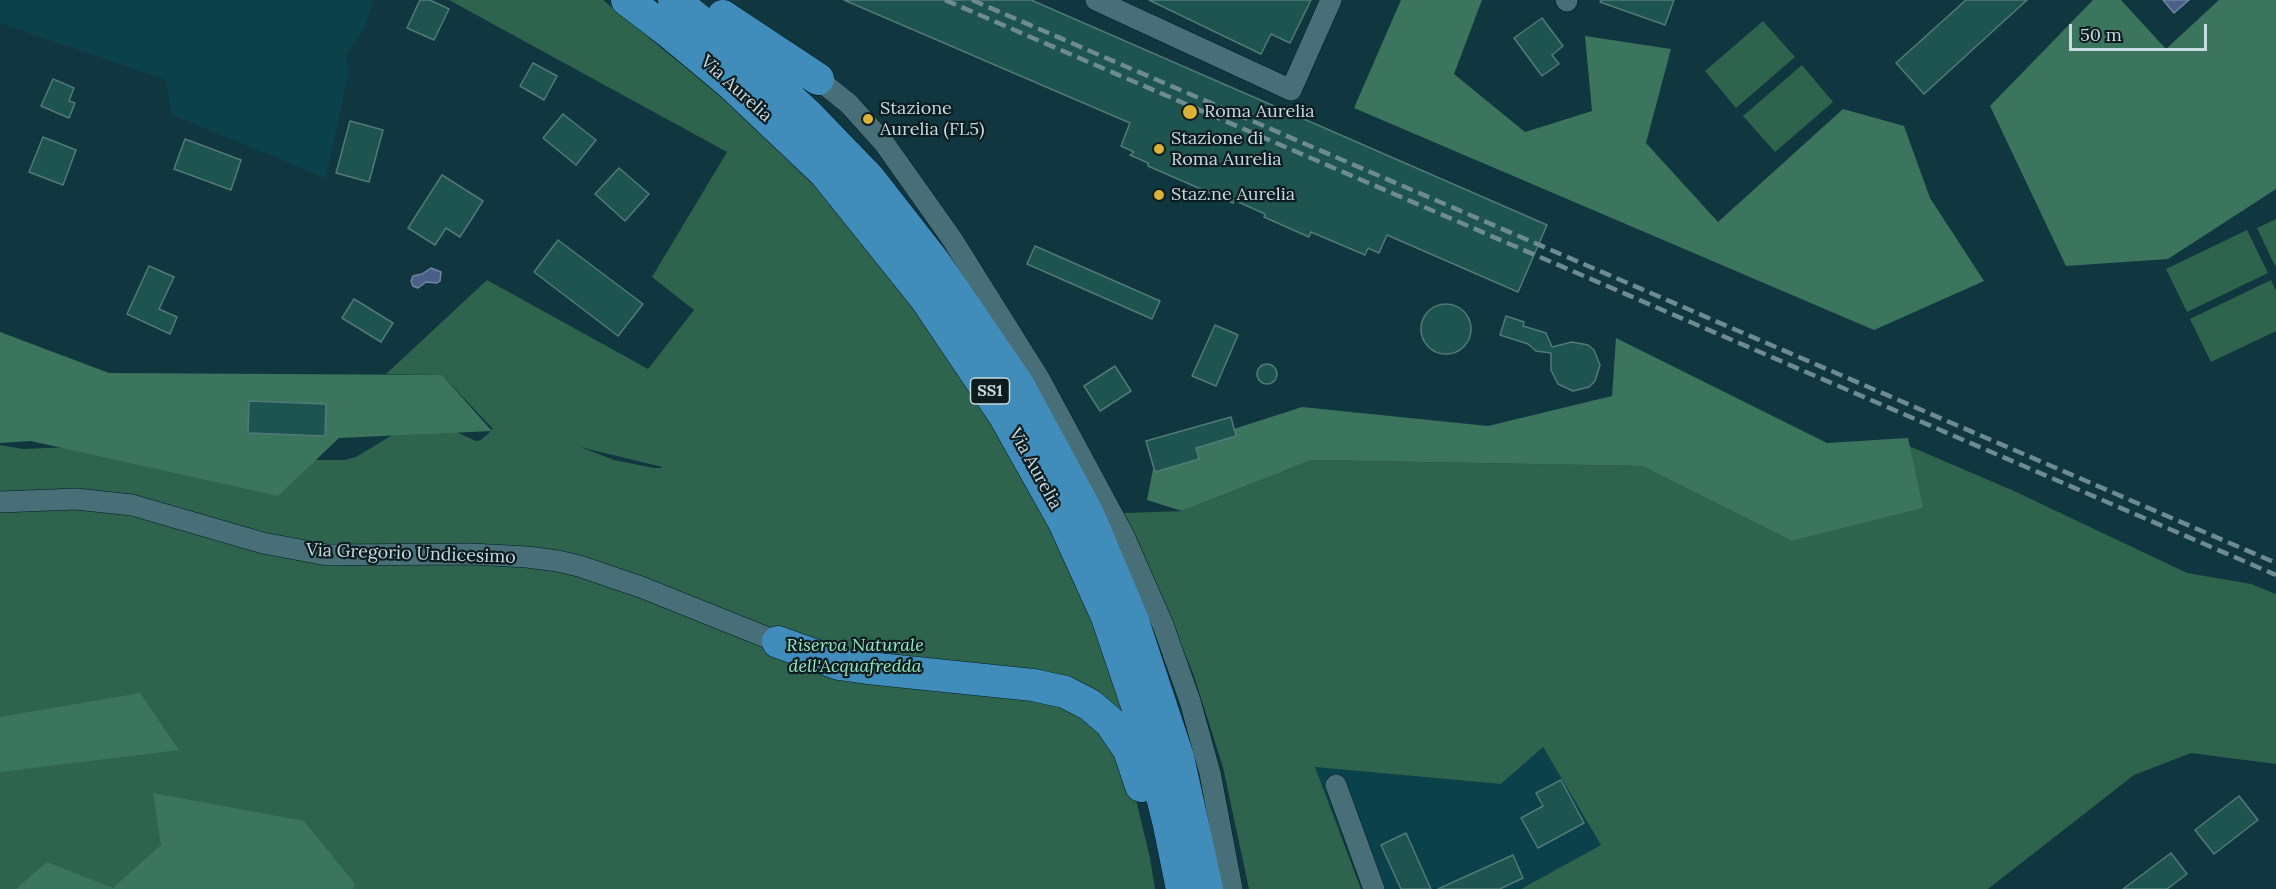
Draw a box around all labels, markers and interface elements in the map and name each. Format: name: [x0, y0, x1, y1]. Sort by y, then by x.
scale bar: [2072, 12, 2210, 50]
text: 50 m: [2080, 23, 2122, 46]
street label: Via Aurelia: [696, 51, 776, 127]
place label: Stazione Aurelia (FL5): [880, 98, 984, 140]
place label: Roma Aurelia: [1204, 101, 1315, 123]
marker: Roma Aurelia: [1181, 103, 1199, 121]
marker: Stazione Aurelia (FL5): [861, 112, 875, 126]
place label: Stazione di Roma Aurelia: [1171, 128, 1282, 170]
marker: Stazione di Roma Aurelia: [1152, 142, 1166, 156]
place label: Staz.ne Aurelia: [1171, 184, 1295, 206]
marker: Staz.ne Aurelia: [1152, 188, 1166, 202]
road number: SS1: [970, 378, 1010, 404]
street label: Via Aurelia: [1004, 425, 1066, 513]
street label: Via Gregorio Undicesimo: [306, 540, 516, 568]
park label: Riserva Naturale dell'Acquafredda: [786, 635, 924, 678]

